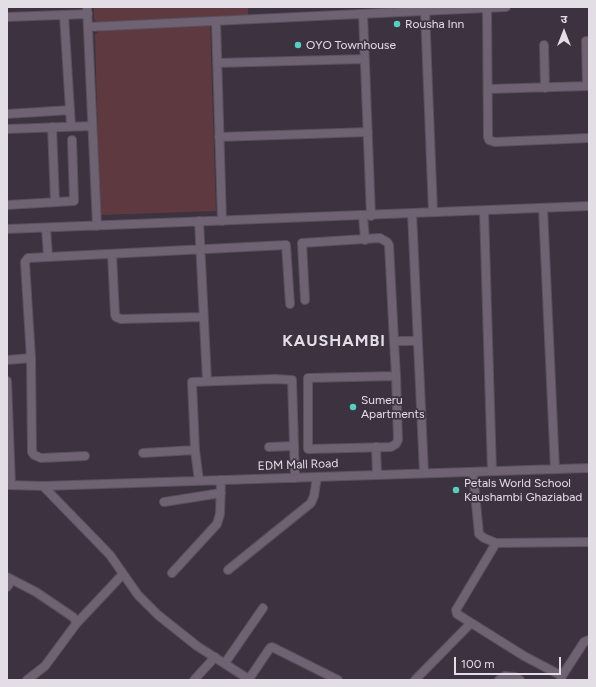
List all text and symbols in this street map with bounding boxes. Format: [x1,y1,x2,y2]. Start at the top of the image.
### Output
north arrow [544,12,584,52]
text: उ [561,13,567,26]
place label: Rousha Inn [405,17,464,31]
marker: Rousha Inn [392,19,402,29]
place label: OYO Townhouse [306,38,396,52]
marker: OYO Townhouse [293,40,303,50]
district label: KAUSHAMBI [282,331,386,351]
place label: Sumeru Apartments [361,393,425,421]
marker: Sumeru Apartments [348,402,358,412]
street label: EDM Mall Road [257,456,339,474]
place label: Petals World School Kaushambi Ghaziabad [464,476,582,504]
marker: Petals World School Kaushambi Ghaziabad [451,485,461,495]
scale bar [456,649,563,675]
text: 100 m [461,657,495,671]

